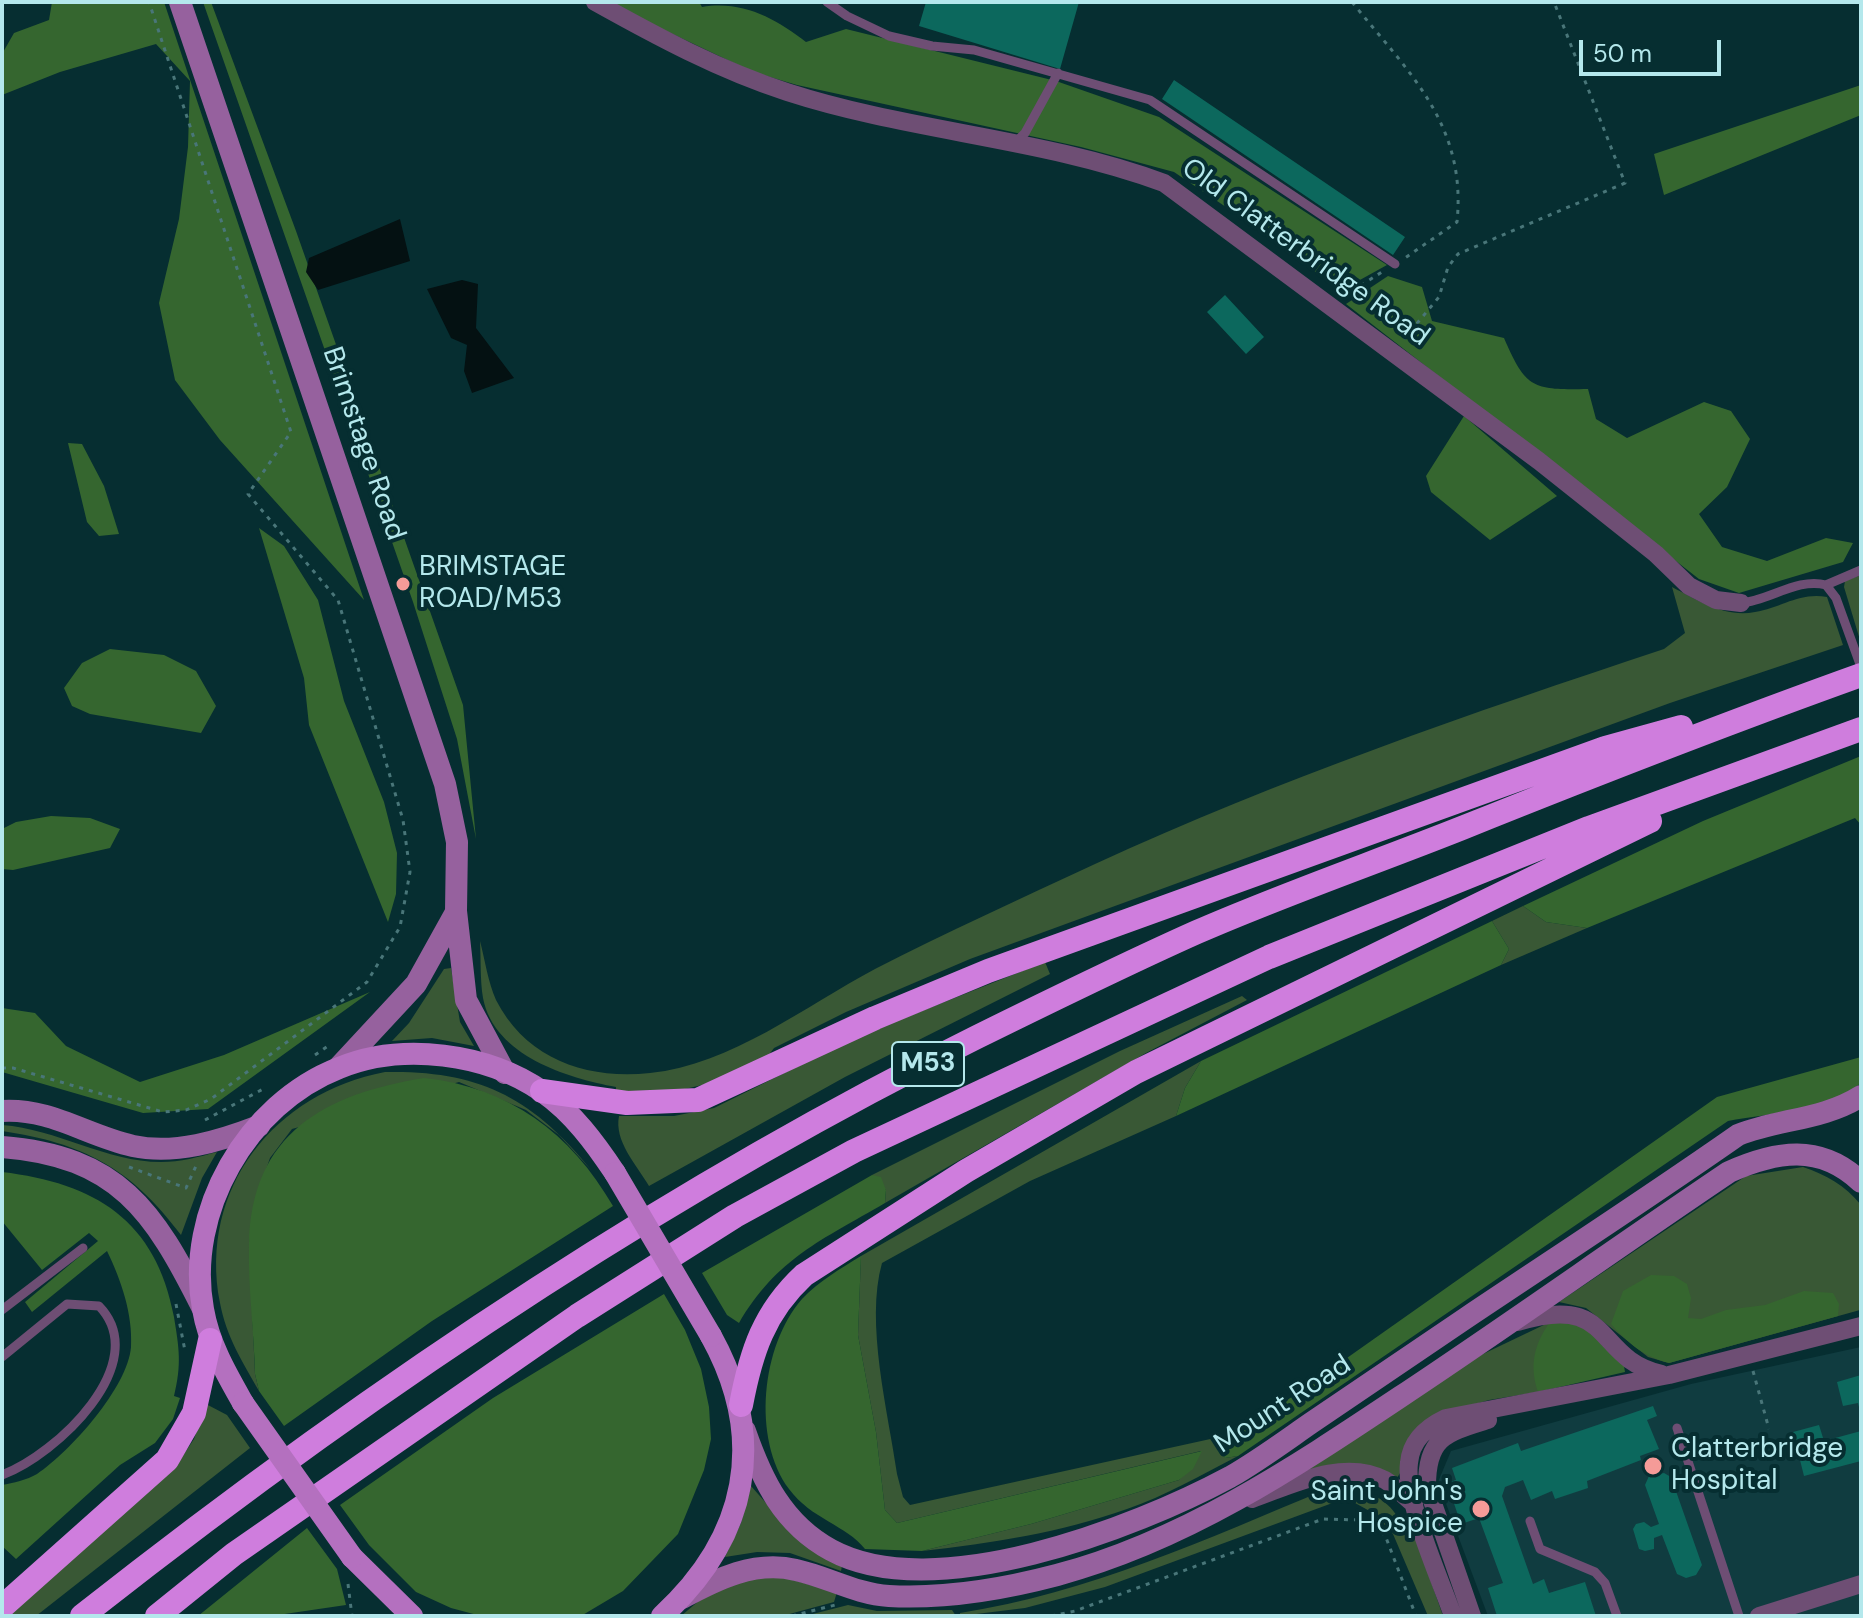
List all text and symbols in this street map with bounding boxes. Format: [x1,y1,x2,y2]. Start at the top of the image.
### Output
scale bar [1583,24,1725,74]
text: 50 m [1593,38,1652,69]
street label: Old Clatterbridge Road [1175,152,1435,354]
street label: Brimstage Road [314,343,412,545]
place label: BRIMSTAGE ROAD/M53 [419,551,566,617]
marker: BRIMSTAGE ROAD/M53 [394,575,412,593]
road number: M53 [892,1042,964,1086]
street label: Mount Road [1208,1348,1358,1462]
place label: Clatterbridge Hospital [1671,1433,1843,1499]
marker: Clatterbridge Hospital [1642,1455,1664,1477]
place label: Saint John's Hospice [1310,1476,1463,1542]
marker: Saint John's Hospice [1470,1498,1492,1520]

